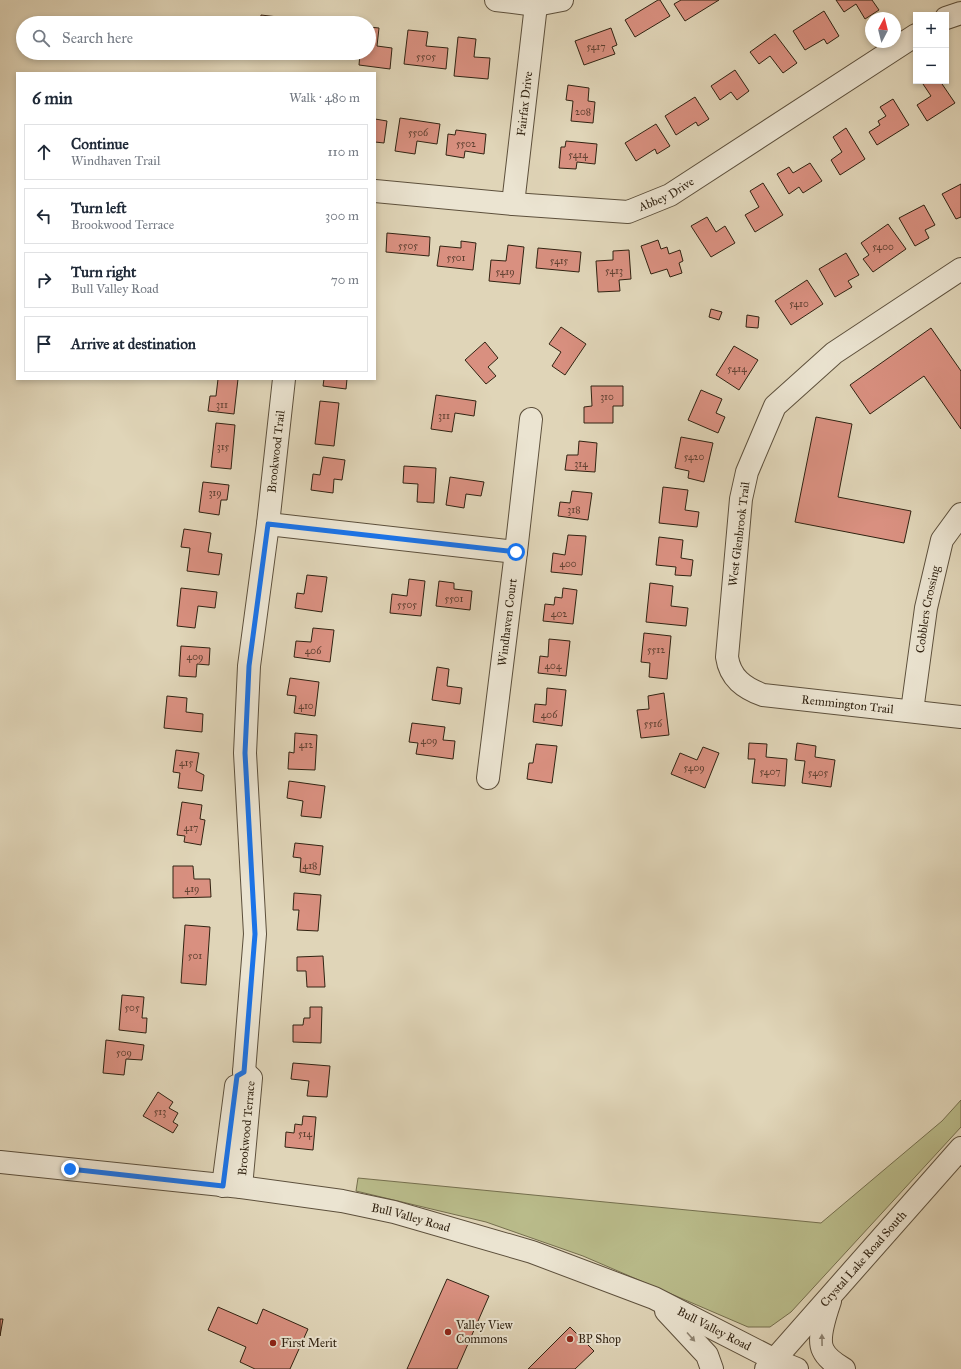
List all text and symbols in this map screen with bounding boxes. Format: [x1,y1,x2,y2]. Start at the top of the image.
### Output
north arrow [865,12,901,48]
map controls [913,12,949,84]
button: + [913,12,949,48]
search box [16,16,376,60]
icon: search [30,27,52,49]
text: Search here [62,29,133,47]
house number: 5417 [586,41,606,53]
button: − [913,48,949,84]
house number: 5505 [416,51,436,63]
street label: Fairfax Drive [514,70,535,137]
text: 6 min [32,88,73,109]
text: Walk · 480 m [289,90,360,106]
house number: 208 [575,106,591,118]
house number: 5506 [408,127,429,139]
text: Continue [71,135,129,153]
house number: 5502 [456,138,476,150]
icon: ahead [33,141,55,163]
text: 110 m [327,144,359,160]
house number: 5414 [568,149,588,161]
text: Windhaven Trail [71,153,160,169]
street label: Abbey Drive [635,174,697,214]
text: Turn left [71,199,127,217]
icon: left [33,205,55,227]
text: 300 m [325,208,359,224]
text: Brookwood Terrace [71,217,174,233]
house number: 5505 [398,240,418,252]
house number: 5400 [872,241,894,253]
house number: 5501 [447,252,466,264]
house number: 5415 [550,255,569,267]
text: Turn right [71,263,136,281]
house number: 5413 [605,265,623,277]
house number: 5419 [495,266,515,278]
icon: right [33,269,55,291]
text: 70 m [331,272,359,288]
text: Bull Valley Road [71,281,159,297]
house number: 5410 [789,298,809,310]
icon: arrive [33,333,55,355]
text: Arrive at destination [71,335,196,353]
house number: 5414 [727,363,747,375]
house number: 310 [600,391,614,403]
house number: 311 [216,399,228,411]
street label: Brookwood Trail [264,409,288,493]
house number: 311 [438,410,450,422]
house number: 315 [217,441,230,453]
house number: 5420 [684,451,705,463]
house number: 314 [574,458,588,470]
street label: West Glenbrook Trail [726,480,752,587]
house number: 319 [208,487,222,499]
house number: 318 [567,504,581,516]
route start [507,543,525,561]
house number: 400 [559,558,577,570]
street label: Cobblers Crossing [913,564,944,654]
street label: Windhaven Court [495,577,520,667]
house number: 5501 [445,593,464,605]
house number: 5505 [397,599,417,611]
house number: 402 [551,608,567,620]
house number: 5512 [647,644,665,656]
house number: 406 [305,645,322,657]
house number: 409 [187,651,203,663]
house number: 404 [545,660,562,672]
street label: Remmington Trail [801,692,895,717]
house number: 410 [298,700,314,712]
house number: 406 [541,709,558,721]
house number: 5516 [644,718,663,730]
house number: 409 [421,735,437,747]
house number: 412 [299,739,313,751]
house number: 415 [179,757,193,769]
house number: 5409 [683,762,705,774]
house number: 5407 [759,766,781,778]
house number: 5405 [808,767,829,779]
house number: 417 [184,822,198,834]
house number: 418 [303,860,317,872]
house number: 419 [185,883,199,895]
house number: 501 [188,950,202,962]
house number: 505 [124,1002,140,1014]
house number: 509 [116,1047,132,1059]
street label: Brookwood Terrace [235,1080,258,1176]
house number: 513 [154,1106,166,1118]
house number: 514 [298,1128,313,1140]
route end [61,1160,79,1178]
street label: Bull Valley Road [370,1200,452,1235]
street label: Crystal Lake Road South [817,1208,910,1310]
street label: Bull Valley Road [675,1304,753,1354]
place label: Valley View Commons [455,1318,513,1346]
marker: Valley View Commons [443,1327,453,1337]
place label: BP Shop [578,1332,621,1346]
one-way arrow [686,1332,695,1342]
one-way arrow [819,1333,825,1346]
marker: BP Shop [565,1334,575,1344]
place label: First Merit [281,1336,338,1350]
marker: First Merit [268,1338,278,1348]

